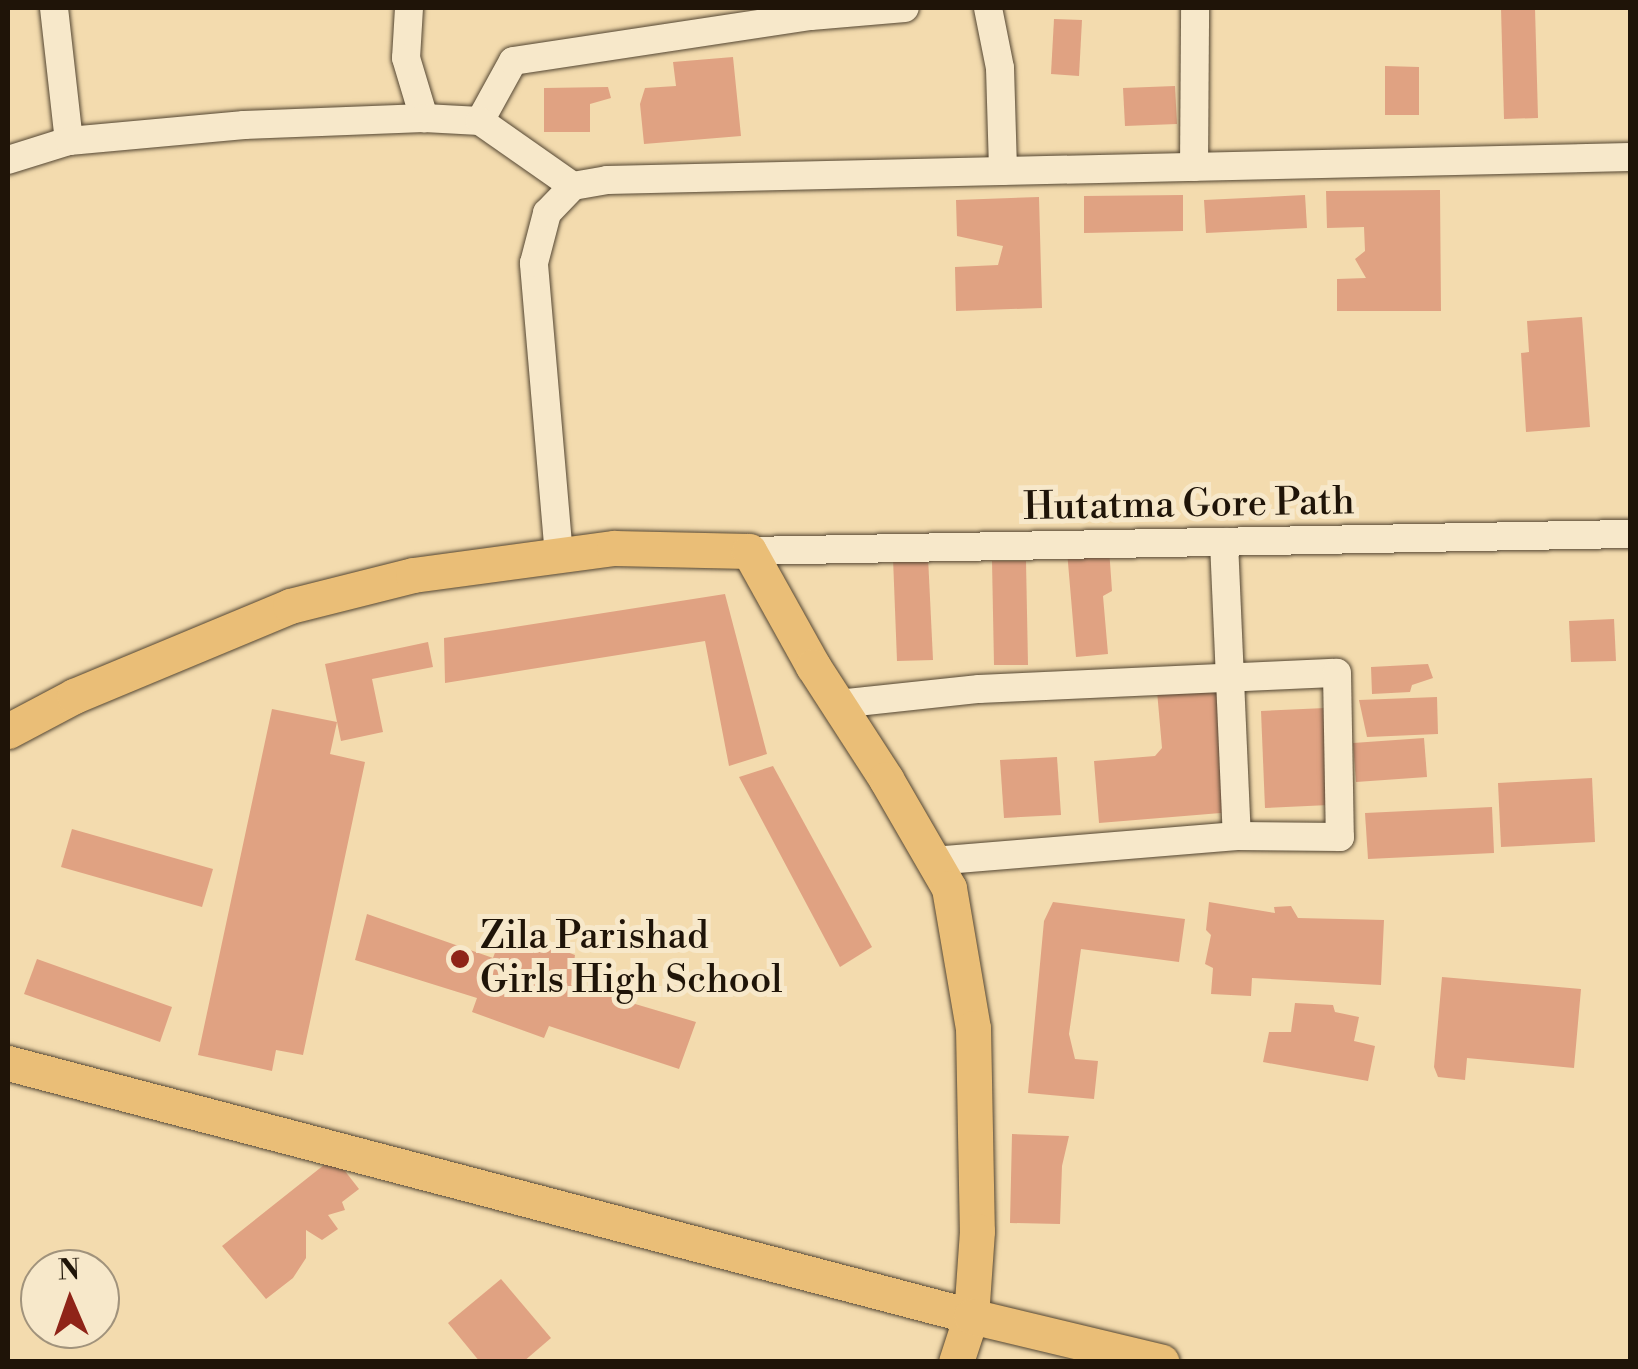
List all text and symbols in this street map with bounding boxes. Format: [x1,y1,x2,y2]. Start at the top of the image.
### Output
street label: Hutatma Gore Path [1023,479,1355,531]
place label: Zila Parishad Girls High School [480,914,783,1004]
marker: Zila Parishad Girls High School [449,948,471,970]
north arrow [20,1249,120,1349]
text: N [57,1253,81,1288]

